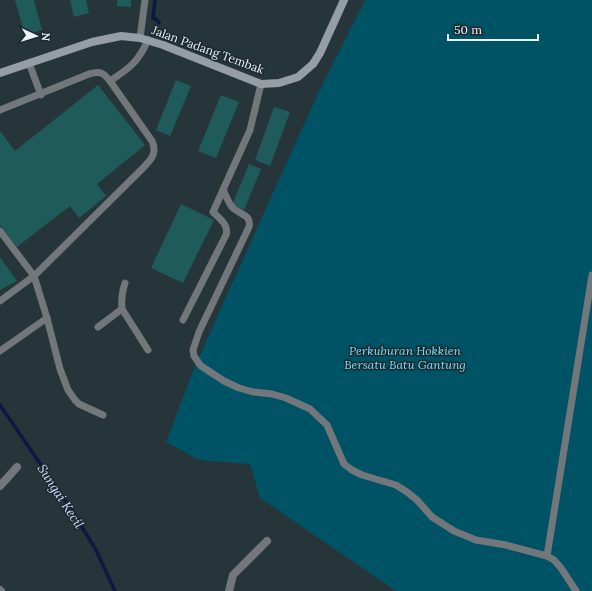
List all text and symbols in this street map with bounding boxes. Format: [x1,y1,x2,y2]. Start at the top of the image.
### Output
north arrow [16,16,56,56]
scale bar [448,16,538,42]
street label: Jalan Padang Tembak [149,22,267,77]
text: 50 m [454,22,482,37]
text: N [39,32,53,42]
park label: Perkuburan Hokkien Bersatu Batu Gantung [344,343,466,372]
water label: Sungai Kecil [34,461,88,532]

